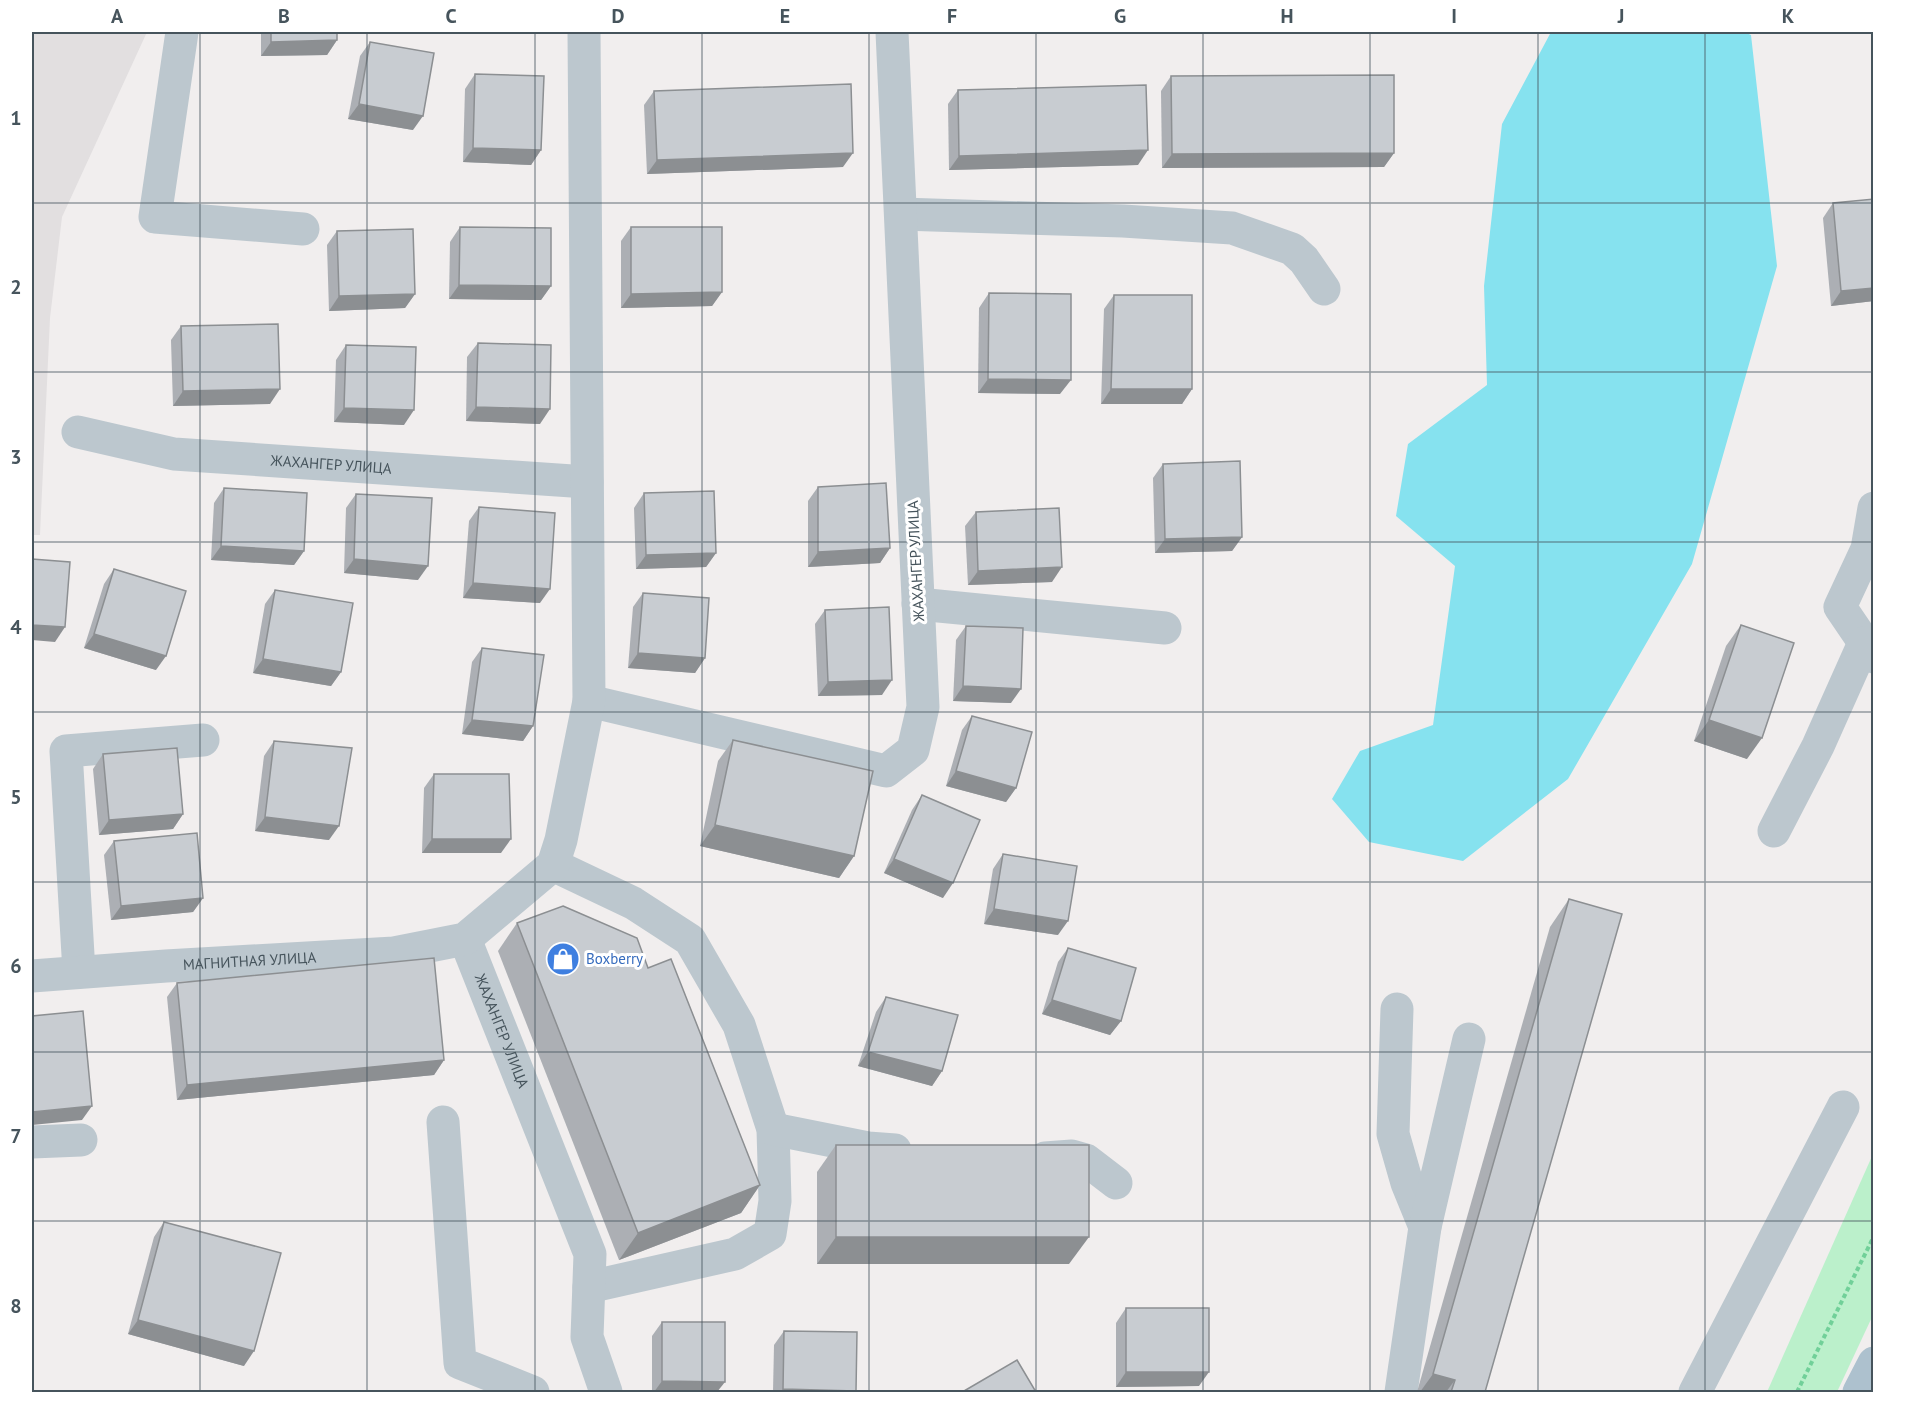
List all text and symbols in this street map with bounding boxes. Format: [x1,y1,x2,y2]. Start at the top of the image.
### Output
text: A [111,3,124,29]
text: B [278,3,290,29]
text: C [445,3,457,29]
text: D [612,3,625,29]
text: E [780,3,790,29]
text: F [947,3,957,29]
text: G [1114,3,1126,29]
text: H [1280,3,1294,29]
text: I [1451,3,1457,29]
text: J [1617,3,1624,29]
text: K [1782,3,1795,29]
text: 1 [10,105,22,131]
text: 2 [10,274,22,300]
text: 3 [10,444,22,470]
street label: ЖАХАНГЕР УЛИЦА [269,451,392,478]
street label: ЖАХАНГЕР УЛИЦА [903,500,928,623]
text: 4 [10,614,22,640]
text: 5 [10,784,22,810]
shop icon: Boxberry [545,941,581,977]
street label: МАГНИТНАЯ УЛИЦА [182,947,317,974]
place label: Boxberry [586,949,643,968]
text: 6 [10,953,22,979]
street label: ЖАХАНГЕР УЛИЦА [470,970,533,1091]
text: 7 [10,1123,22,1149]
text: 8 [10,1293,22,1319]

